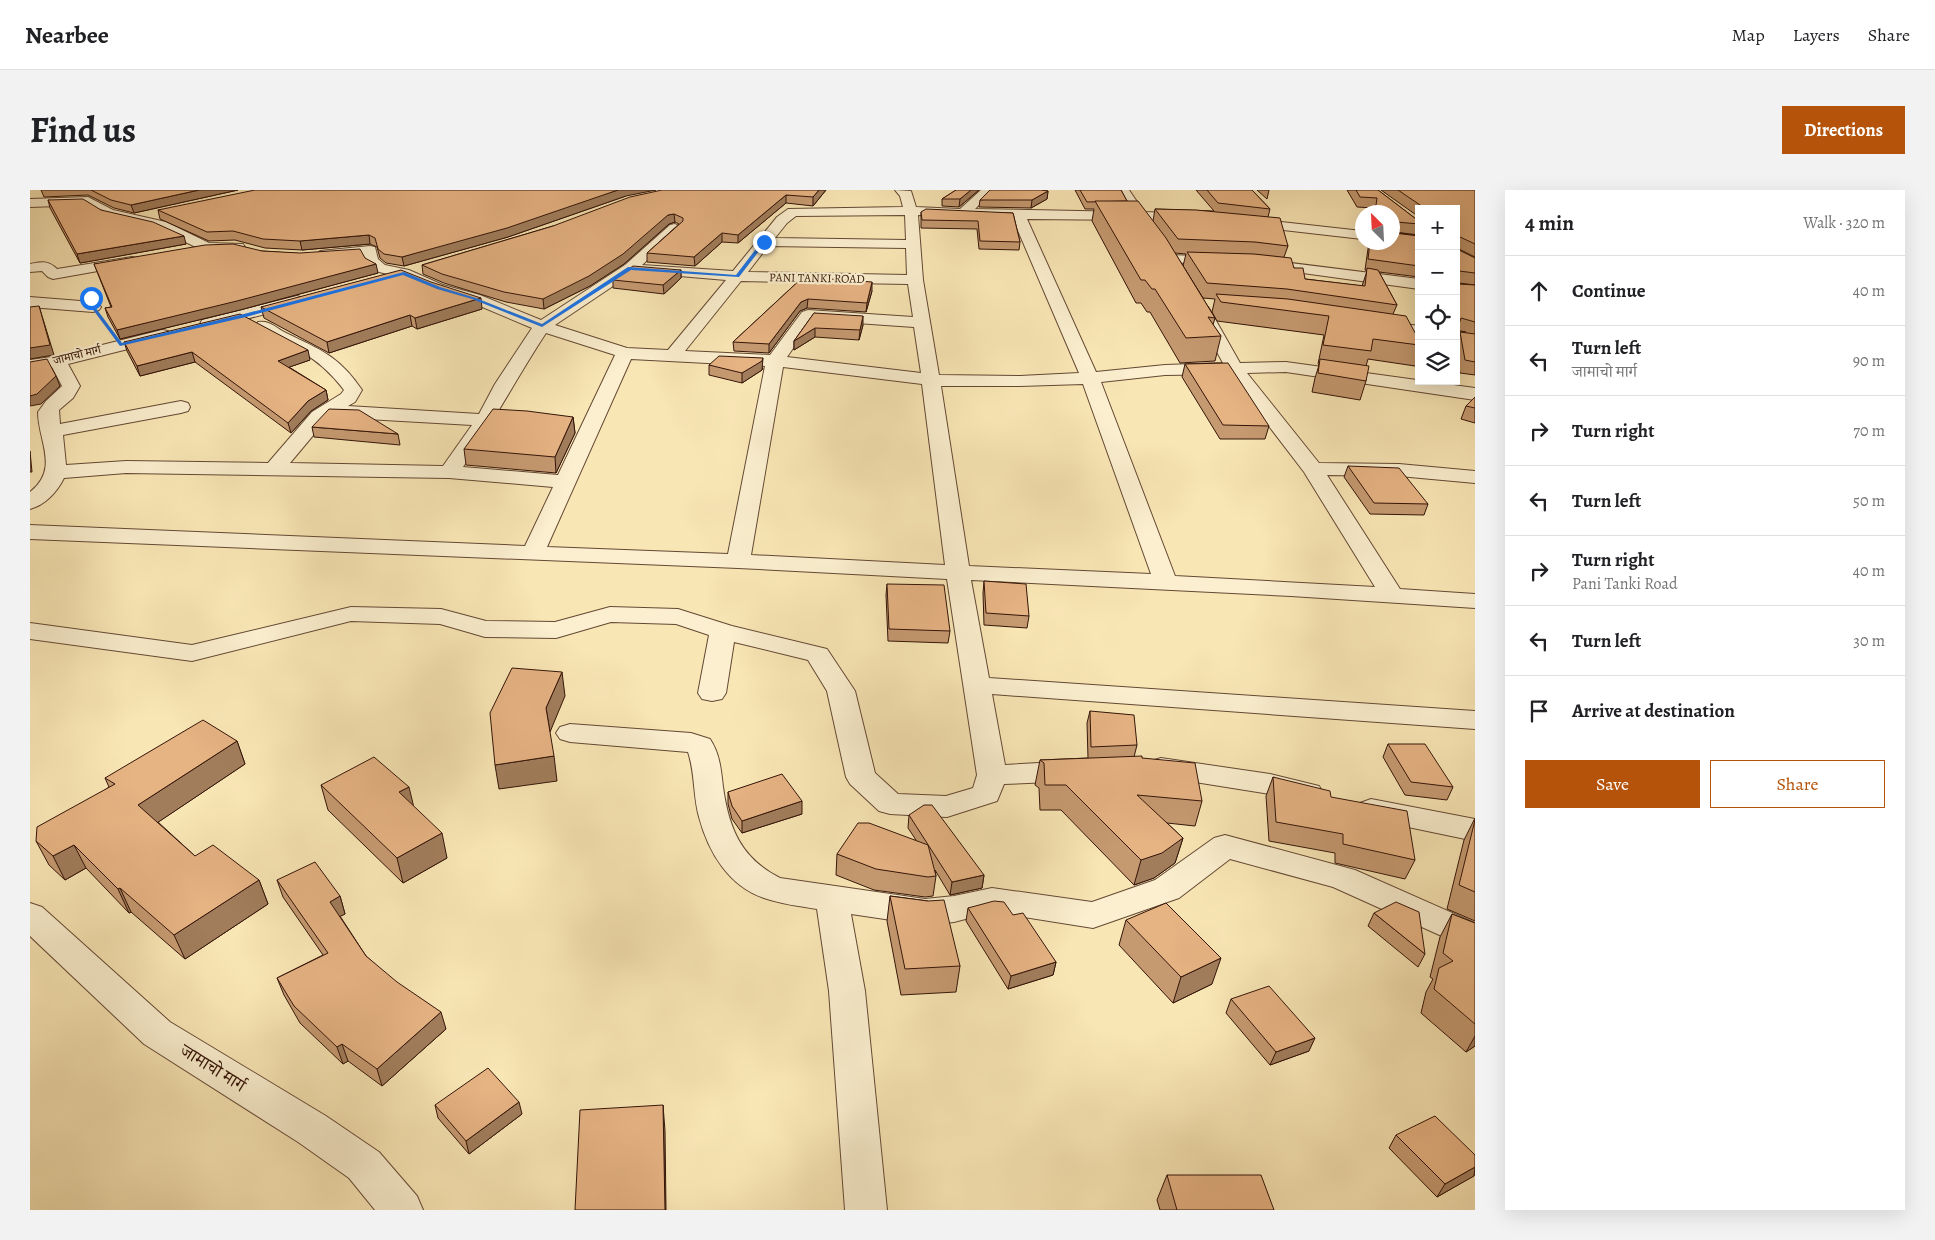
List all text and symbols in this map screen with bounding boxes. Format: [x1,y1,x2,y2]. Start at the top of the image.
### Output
text: Nearbee [25,19,109,51]
text: Map [1732,23,1765,47]
text: Layers [1793,23,1840,47]
text: Share [1868,23,1910,47]
text: Find us [30,106,136,154]
button: Directions [1782,106,1905,154]
north arrow [1355,205,1400,250]
map controls [1415,205,1460,385]
button: + [1415,205,1460,250]
text: 4 min [1525,209,1574,237]
text: Walk · 320 m [1803,212,1885,234]
route end [753,231,776,254]
button: − [1415,250,1460,295]
street label: PANI TANKI ROAD [769,269,865,287]
icon: ahead [1525,277,1553,305]
text: Continue [1572,278,1646,304]
text: 40 m [1853,280,1885,302]
route start [80,287,103,310]
button: locate [1415,295,1460,340]
text: Turn left [1572,335,1641,361]
button: layers [1415,340,1460,385]
street label: जामाचो मार्ग [50,341,104,369]
icon: left [1525,347,1553,375]
text: 90 m [1853,350,1885,372]
text: जामाचो मार्ग [1572,361,1637,383]
icon: right [1525,417,1553,445]
text: Turn right [1572,418,1654,444]
text: 70 m [1853,420,1885,442]
icon: left [1525,487,1553,515]
text: Turn left [1572,488,1641,514]
text: 50 m [1853,490,1885,512]
text: Turn right [1572,547,1654,573]
icon: right [1525,557,1553,585]
text: 40 m [1853,560,1885,582]
text: Pani Tanki Road [1572,573,1678,595]
icon: left [1525,627,1553,655]
text: Turn left [1572,628,1641,654]
text: 30 m [1853,630,1885,652]
icon: arrive [1525,697,1553,725]
text: Arrive at destination [1572,698,1735,724]
button: Save [1525,760,1700,808]
button: Share [1710,760,1885,808]
street label: जामाचो मार्ग [175,1038,252,1098]

